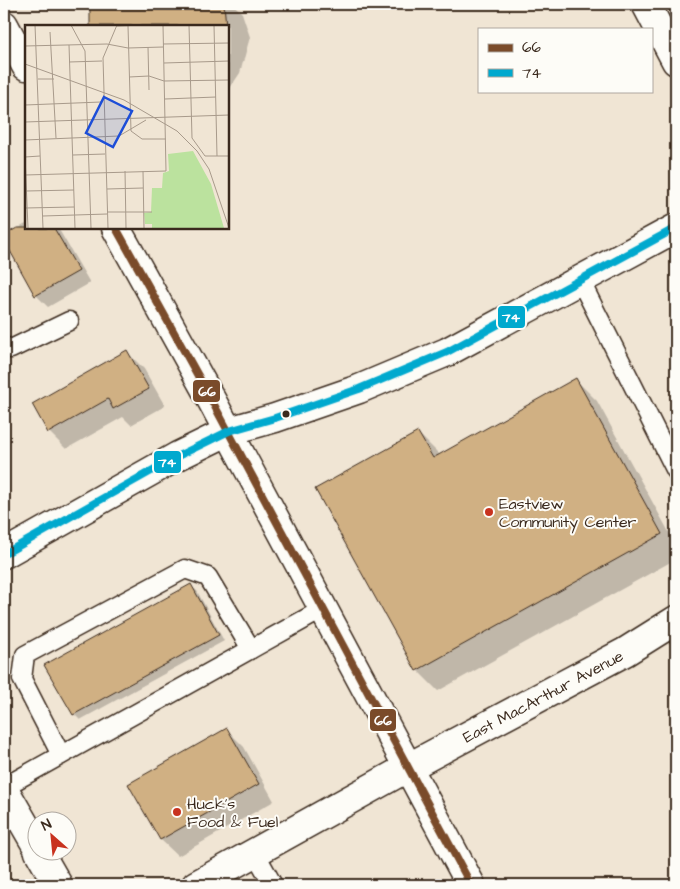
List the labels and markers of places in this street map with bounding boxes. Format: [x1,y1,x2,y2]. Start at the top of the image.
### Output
unlabelled marker [281,409,291,419]
place label: Eastview Community Center [499,493,637,534]
marker: Eastview Community Center [483,506,495,518]
place label: Huck's Food & Fuel [187,793,278,833]
marker: Huck's Food & Fuel [171,806,183,818]

